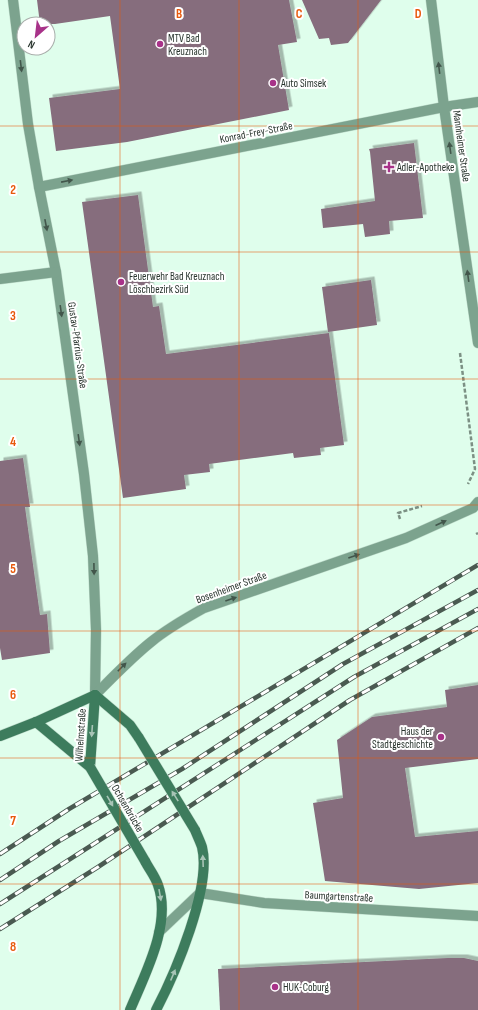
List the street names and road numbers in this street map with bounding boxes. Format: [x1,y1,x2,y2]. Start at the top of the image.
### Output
street label: Mannheimer Straße [450,109,473,183]
street label: Konrad-Frey-Straße [219,119,294,146]
street label: Gustav-Pfarrius-Straße [65,301,90,389]
street label: Bosenheimer Straße [194,569,268,606]
street label: Wilhelmstraße [72,708,89,762]
street label: Ochsenbrücke [109,782,146,834]
street label: Baumgartenstraße [304,888,374,905]

